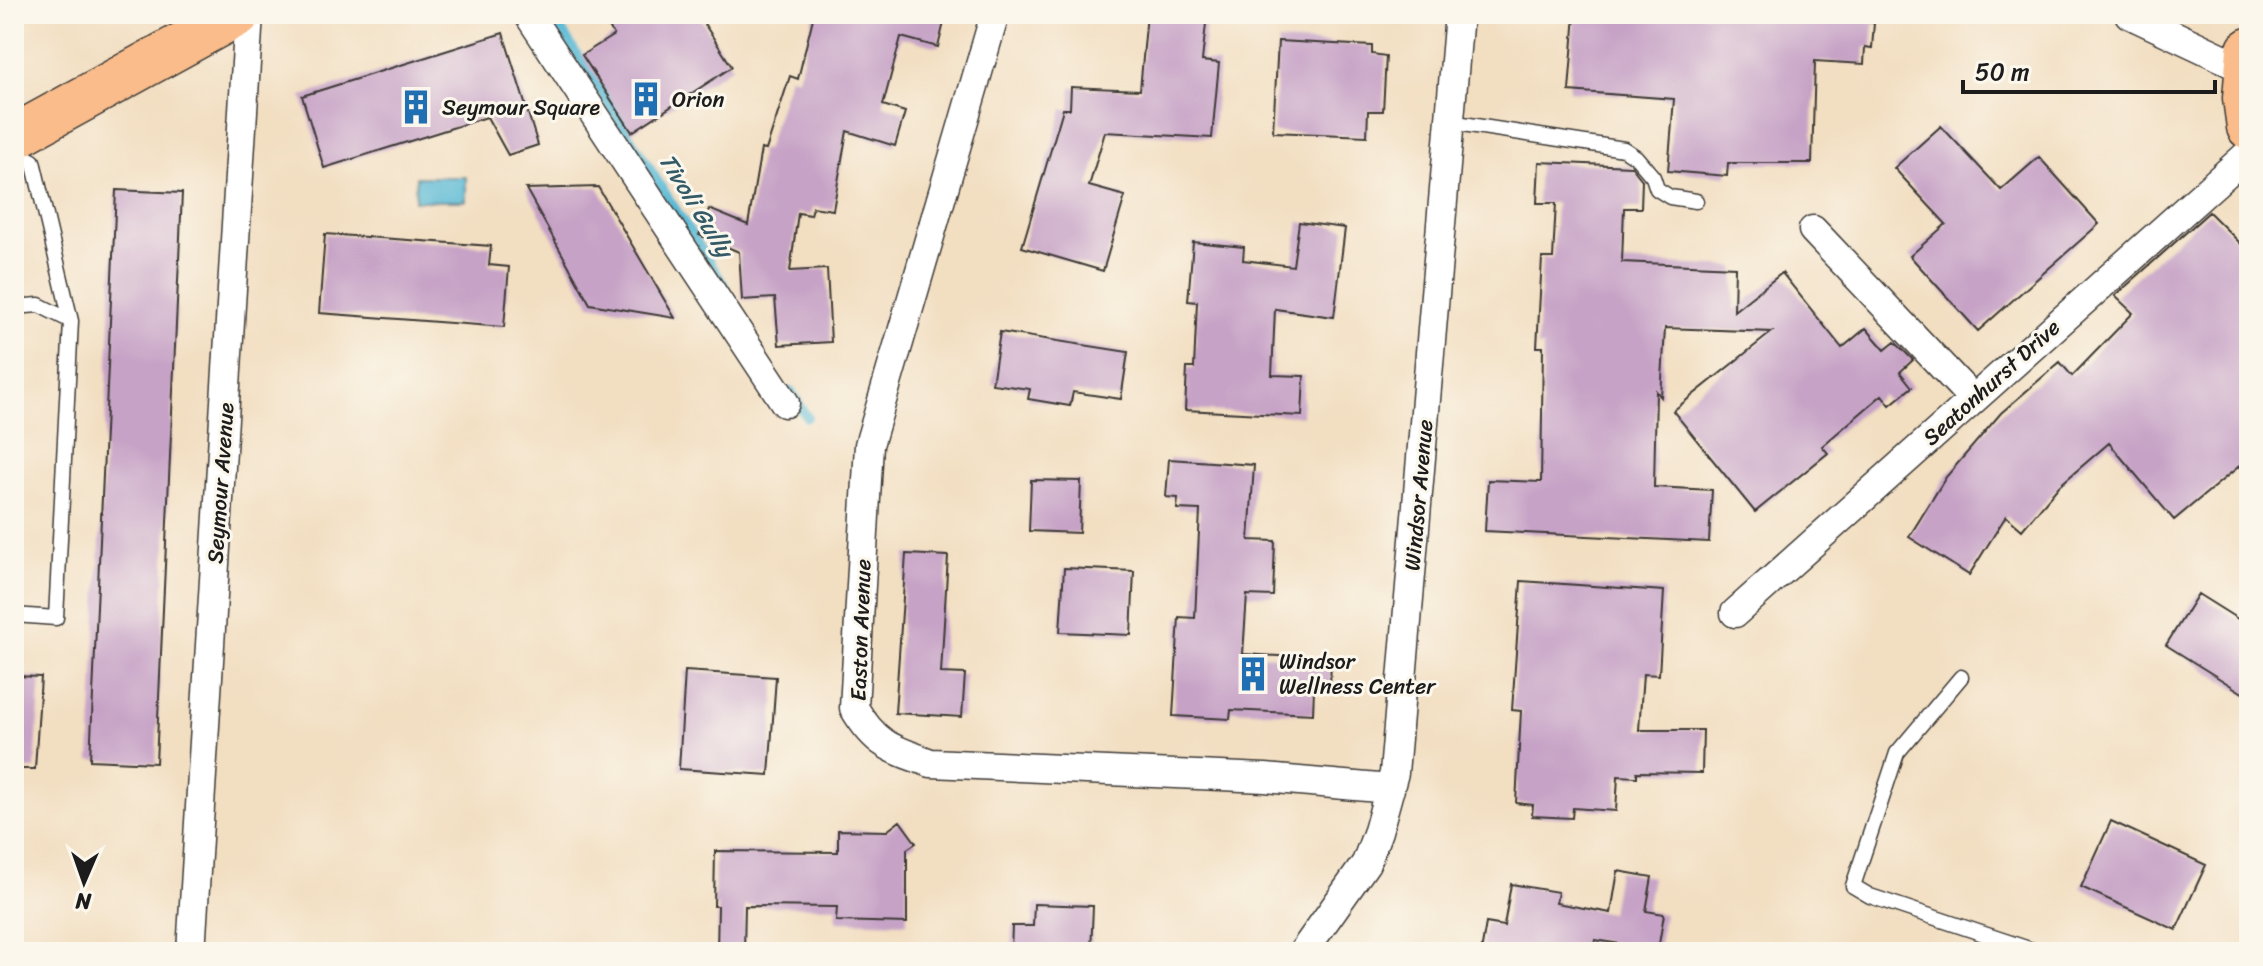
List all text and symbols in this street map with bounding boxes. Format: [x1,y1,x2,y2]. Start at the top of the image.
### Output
scale bar [1963,44,2215,94]
text: 50 m [1975,51,2030,93]
building icon: Orion [627,80,665,118]
place label: Orion [672,80,725,119]
building icon: Seymour Square [397,88,435,126]
place label: Seymour Square [442,88,601,127]
water label: Tivoli Gully [647,144,747,269]
street label: Seatonhurst Drive [1913,309,2070,456]
street label: Seymour Avenue [195,401,246,565]
street label: Windsor Avenue [1392,418,1445,572]
street label: Easton Avenue [839,558,882,702]
place label: Windsor Wellness Center [1279,642,1437,706]
building icon: Windsor Wellness Center [1234,655,1272,693]
north arrow [44,842,124,922]
text: N [74,882,93,921]

